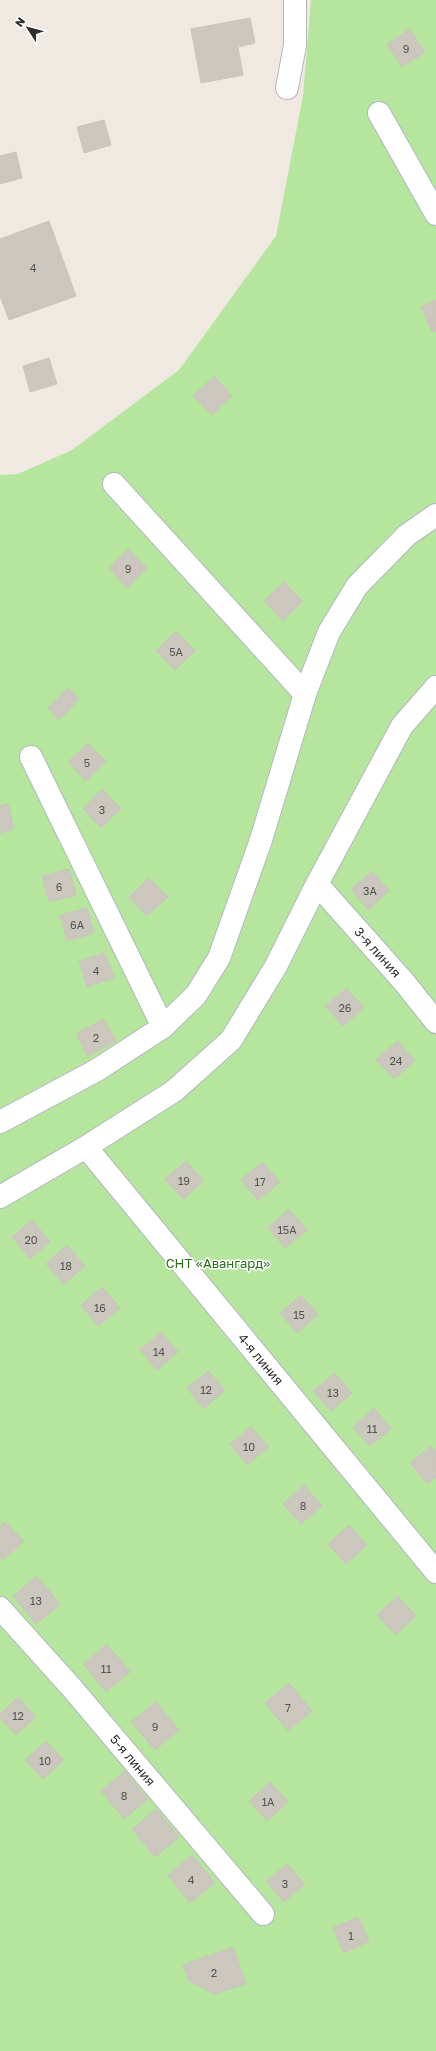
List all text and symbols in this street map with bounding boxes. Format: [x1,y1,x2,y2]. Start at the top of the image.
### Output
north arrow [8,8,48,48]
text: N [12,15,27,29]
house number: 9 [403,42,409,55]
house number: 4 [30,261,37,274]
house number: 9 [125,562,131,575]
house number: 5А [169,645,184,658]
house number: 5 [84,756,90,769]
house number: 3 [99,803,105,816]
house number: 6 [56,880,63,893]
house number: 3А [363,884,378,897]
house number: 6А [70,918,85,931]
street label: 3-я линия [351,924,405,980]
house number: 4 [93,964,100,977]
house number: 26 [338,1001,352,1014]
house number: 2 [93,1031,99,1044]
house number: 24 [389,1054,403,1067]
house number: 19 [178,1174,190,1187]
house number: 17 [254,1175,266,1188]
house number: 15А [277,1223,297,1236]
house number: 20 [24,1233,38,1246]
park label: СНТ «Авангард» [166,1255,270,1271]
house number: 18 [60,1259,72,1272]
house number: 16 [94,1301,106,1314]
house number: 15 [293,1308,305,1321]
street label: 4-я линия [235,1330,287,1388]
house number: 14 [153,1345,165,1358]
house number: 12 [200,1383,212,1396]
house number: 13 [327,1386,339,1399]
house number: 11 [367,1422,377,1435]
house number: 10 [243,1440,255,1453]
house number: 8 [300,1499,307,1512]
house number: 13 [30,1594,42,1607]
house number: 11 [101,1662,111,1675]
house number: 7 [285,1701,291,1714]
house number: 12 [12,1709,24,1722]
house number: 9 [152,1720,158,1733]
street label: 5-я линия [107,1731,159,1789]
house number: 10 [39,1754,51,1767]
house number: 8 [121,1789,128,1802]
house number: 1А [262,1795,275,1808]
house number: 4 [188,1873,195,1886]
house number: 3 [282,1877,288,1890]
house number: 1 [348,1929,354,1942]
house number: 2 [211,1966,217,1979]

